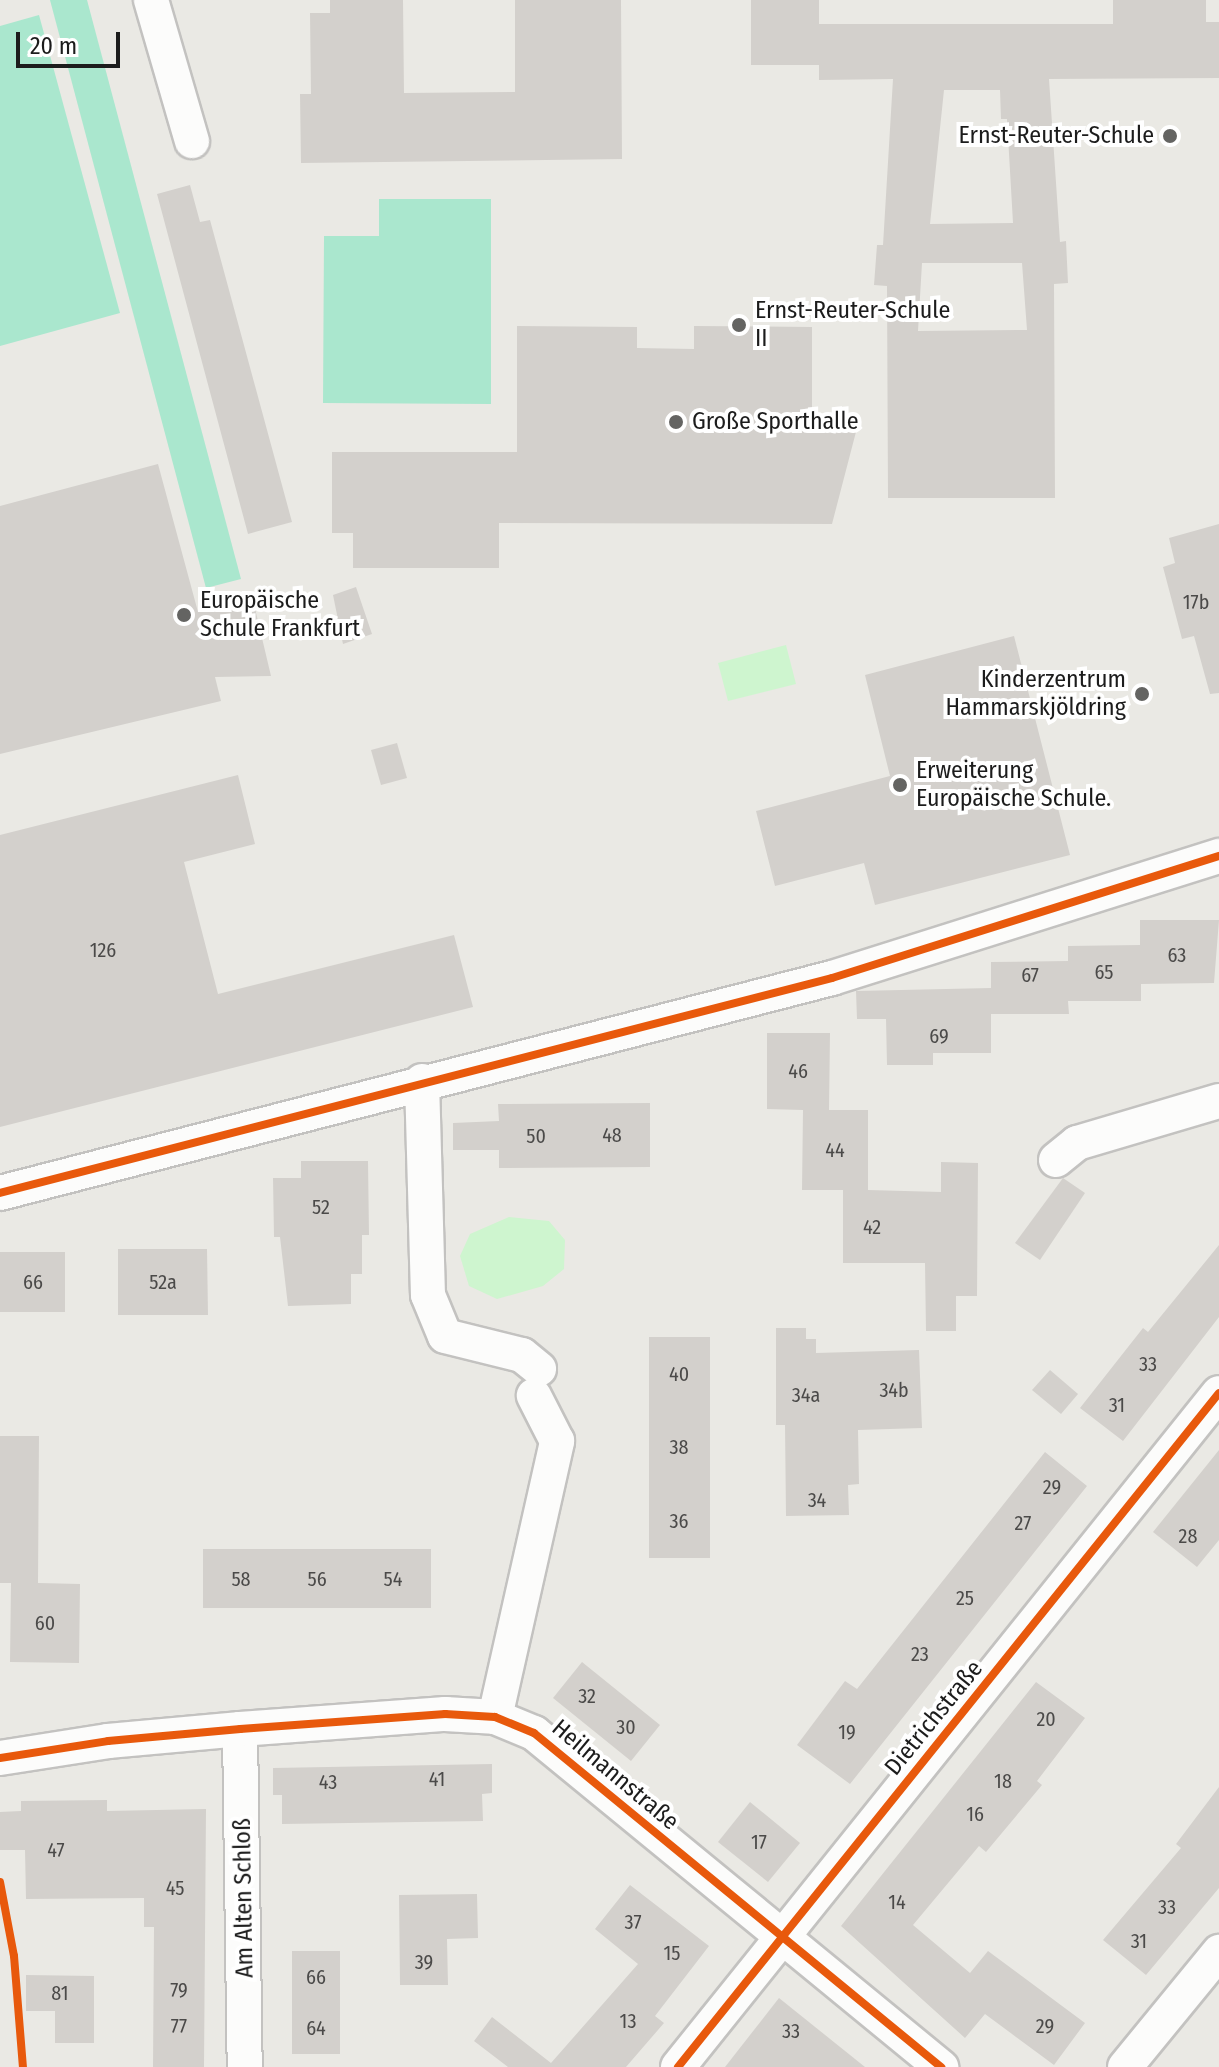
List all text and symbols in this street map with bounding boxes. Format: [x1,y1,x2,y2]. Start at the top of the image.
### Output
scale bar [20,16,124,66]
text: 20 m [30,32,77,60]
place label: Ernst-Reuter-Schule [959,122,1154,150]
marker: Ernst-Reuter-Schule [1161,127,1179,145]
place label: Ernst-Reuter-Schule II [755,297,950,353]
marker: Ernst-Reuter-Schule II [730,316,748,334]
place label: Große Sporthalle [692,408,859,436]
marker: Große Sporthalle [667,413,685,431]
place label: Europäische Schule Frankfurt [200,587,360,643]
house number: 17b [1183,590,1209,614]
marker: Europäische Schule Frankfurt [175,606,193,624]
place label: Kinderzentrum Hammarskjöldring [945,666,1126,722]
marker: Kinderzentrum Hammarskjöldring [1133,685,1151,703]
place label: Erweiterung Europäische Schule. [916,757,1111,813]
marker: Erweiterung Europäische Schule. [891,776,909,794]
house number: 126 [90,938,116,962]
house number: 63 [1168,943,1186,967]
house number: 65 [1095,960,1113,984]
house number: 67 [1021,963,1039,987]
house number: 69 [929,1024,949,1048]
house number: 46 [788,1059,808,1083]
house number: 48 [602,1123,622,1147]
house number: 50 [526,1124,546,1148]
house number: 44 [825,1138,845,1162]
house number: 52 [312,1195,330,1219]
house number: 42 [863,1215,881,1239]
house number: 66 [23,1270,43,1294]
house number: 52a [149,1270,177,1294]
house number: 33 [1139,1352,1157,1376]
house number: 40 [669,1362,689,1386]
house number: 34b [879,1378,909,1402]
house number: 34a [792,1383,820,1407]
house number: 31 [1109,1393,1125,1417]
house number: 38 [669,1435,689,1459]
house number: 29 [1043,1475,1061,1499]
house number: 34 [808,1488,826,1512]
house number: 36 [670,1509,688,1533]
house number: 27 [1015,1511,1031,1535]
house number: 28 [1179,1524,1197,1548]
house number: 58 [231,1567,251,1591]
house number: 56 [307,1567,327,1591]
house number: 54 [384,1567,402,1591]
house number: 25 [956,1586,974,1610]
house number: 60 [35,1611,55,1635]
house number: 23 [911,1642,929,1666]
street label: Dietrichstraße [879,1655,989,1781]
house number: 32 [578,1684,596,1708]
house number: 20 [1036,1707,1056,1731]
street label: Heilmannstraße [546,1714,684,1836]
house number: 30 [616,1715,636,1739]
house number: 19 [838,1720,856,1744]
house number: 41 [429,1767,445,1791]
house number: 18 [994,1769,1012,1793]
house number: 43 [319,1770,337,1794]
house number: 16 [966,1802,984,1826]
street label: Am Alten Schloß [228,1818,260,1978]
house number: 17 [751,1830,767,1854]
house number: 47 [47,1838,65,1862]
house number: 45 [166,1876,184,1900]
house number: 14 [888,1890,906,1914]
house number: 33 [1158,1895,1176,1919]
house number: 37 [624,1910,642,1934]
house number: 31 [1131,1929,1147,1953]
house number: 15 [664,1941,680,1965]
house number: 39 [415,1950,433,1974]
house number: 66 [306,1965,326,1989]
house number: 79 [170,1978,188,2002]
house number: 81 [51,1981,69,2005]
house number: 13 [620,2009,636,2033]
house number: 77 [171,2014,187,2038]
house number: 29 [1036,2014,1054,2038]
house number: 64 [306,2016,326,2040]
house number: 33 [782,2019,800,2043]

